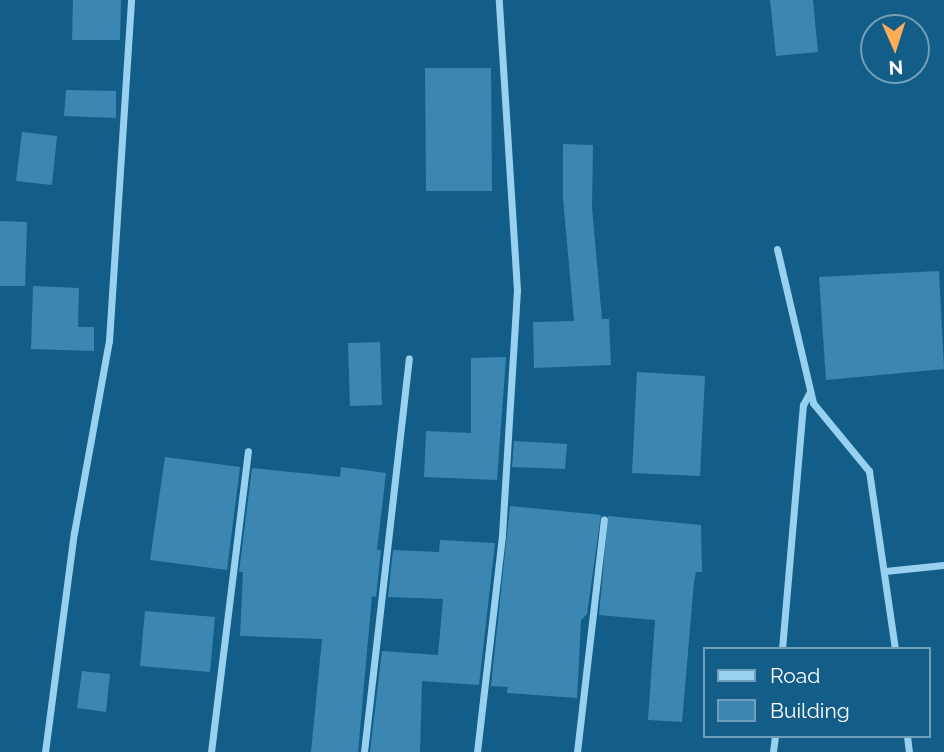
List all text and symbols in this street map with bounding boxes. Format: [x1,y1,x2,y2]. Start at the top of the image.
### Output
north arrow [860,14,930,84]
text: N [888,57,904,79]
legend [702,647,930,738]
text: Road [770,663,820,688]
text: Building [770,698,850,723]

